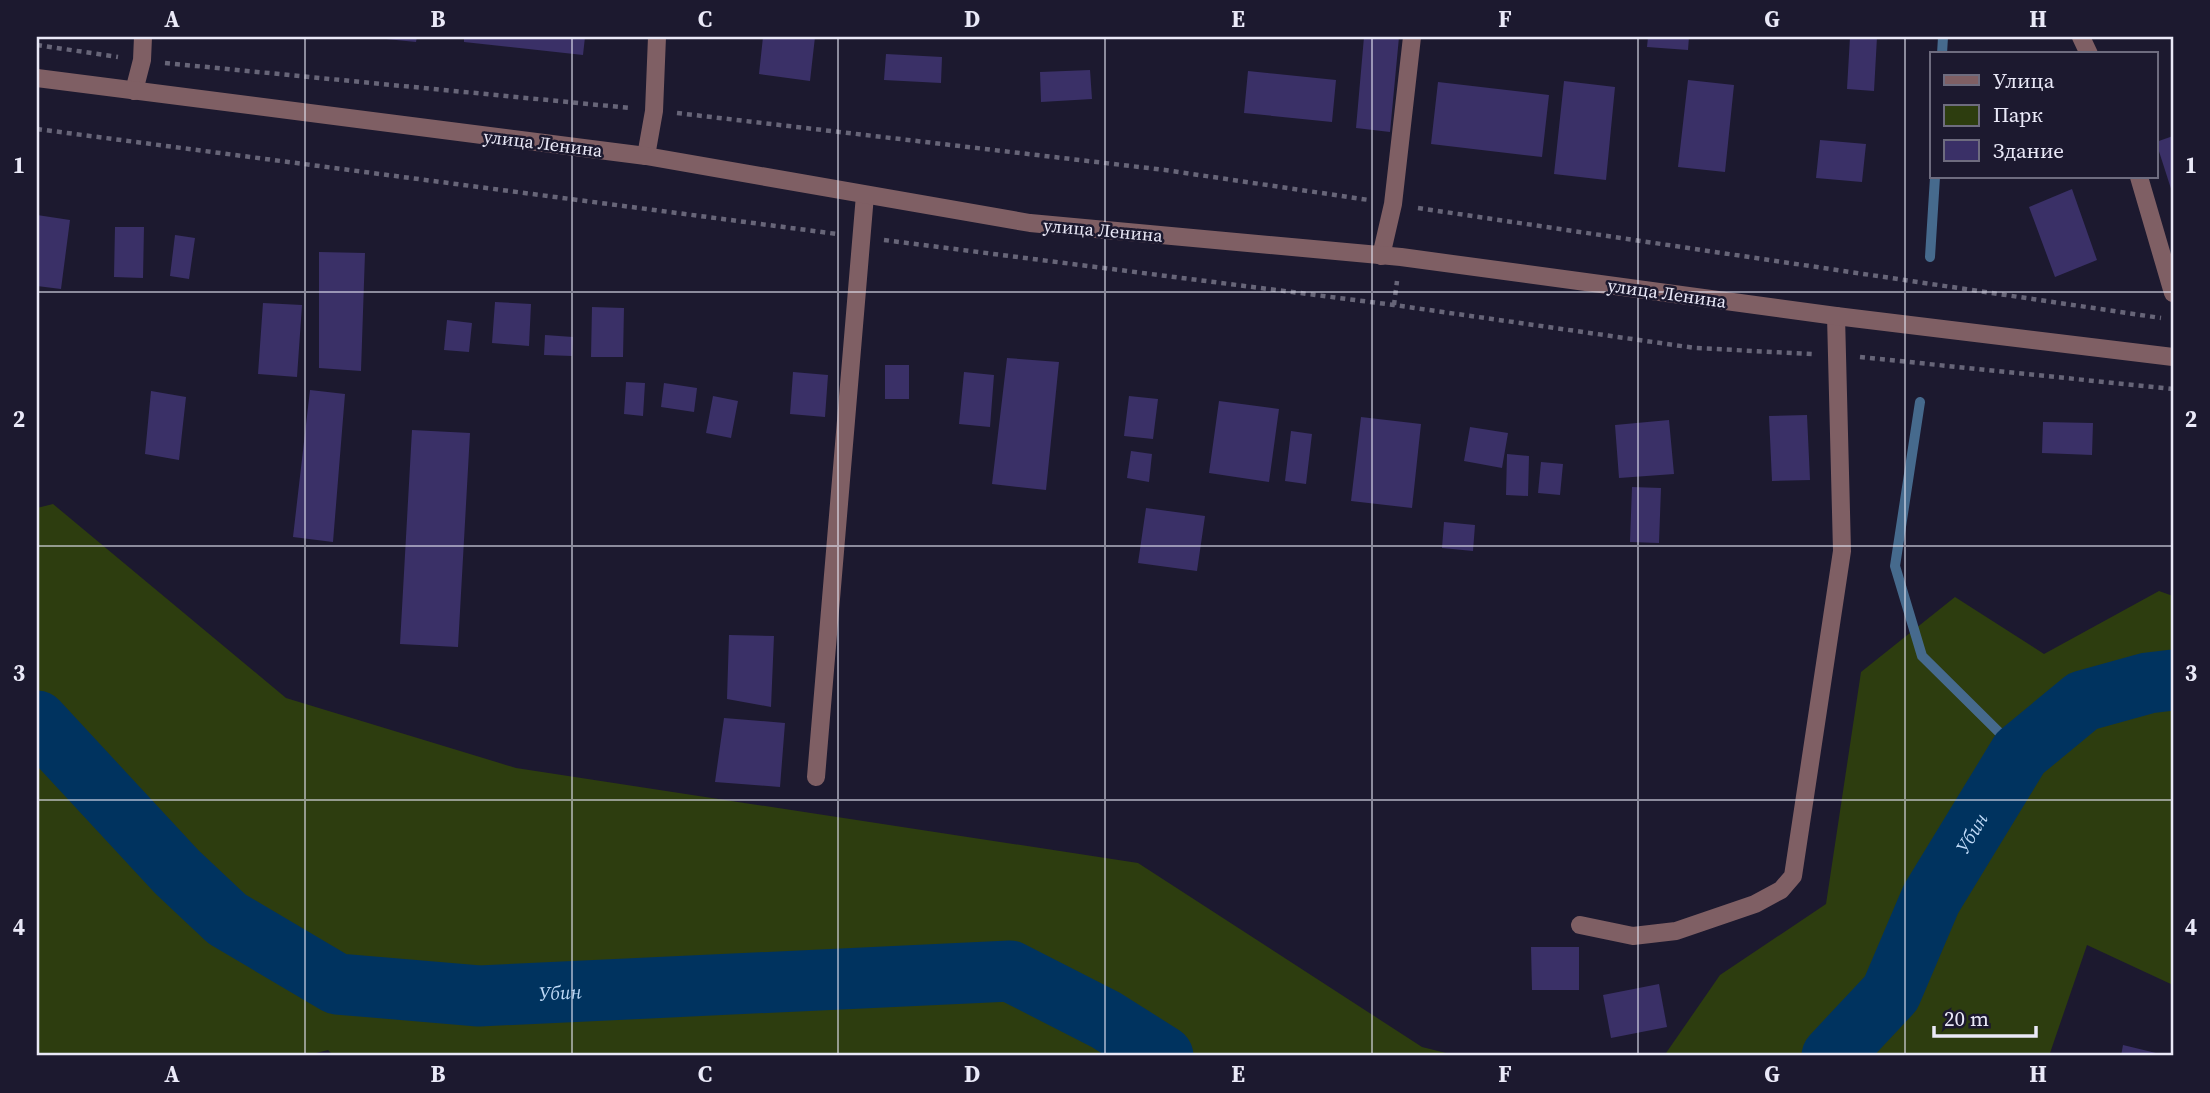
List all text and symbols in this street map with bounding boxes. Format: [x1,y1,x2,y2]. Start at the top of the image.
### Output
text: A [164,3,180,35]
text: B [431,3,446,35]
text: C [698,3,712,35]
text: D [964,3,980,35]
text: E [1231,3,1245,35]
text: F [1498,3,1512,35]
text: G [1764,3,1780,35]
text: H [2029,3,2047,35]
legend [1930,52,2158,178]
text: Улица [1993,66,2055,95]
text: Парк [1993,100,2043,129]
street label: улица Ленина [482,123,605,163]
text: Здание [1993,136,2064,165]
text: 1 [13,149,25,181]
text: 1 [2185,149,2197,181]
street label: улица Ленина [1042,212,1165,248]
street label: улица Ленина [1606,272,1729,314]
text: 2 [13,403,25,435]
text: 2 [2185,403,2197,435]
text: 3 [13,657,25,689]
text: 3 [2185,657,2197,689]
water label: Убин [1949,808,1994,858]
text: 4 [13,911,25,943]
text: 4 [2185,911,2197,943]
water label: Убин [538,978,582,1006]
scale bar [1934,995,2035,1039]
text: 20 m [1944,1004,1989,1033]
text: A [164,1058,180,1090]
text: B [431,1058,446,1090]
text: C [698,1058,712,1090]
text: D [964,1058,980,1090]
text: E [1231,1058,1245,1090]
text: F [1498,1058,1512,1090]
text: G [1764,1058,1780,1090]
text: H [2029,1058,2047,1090]

